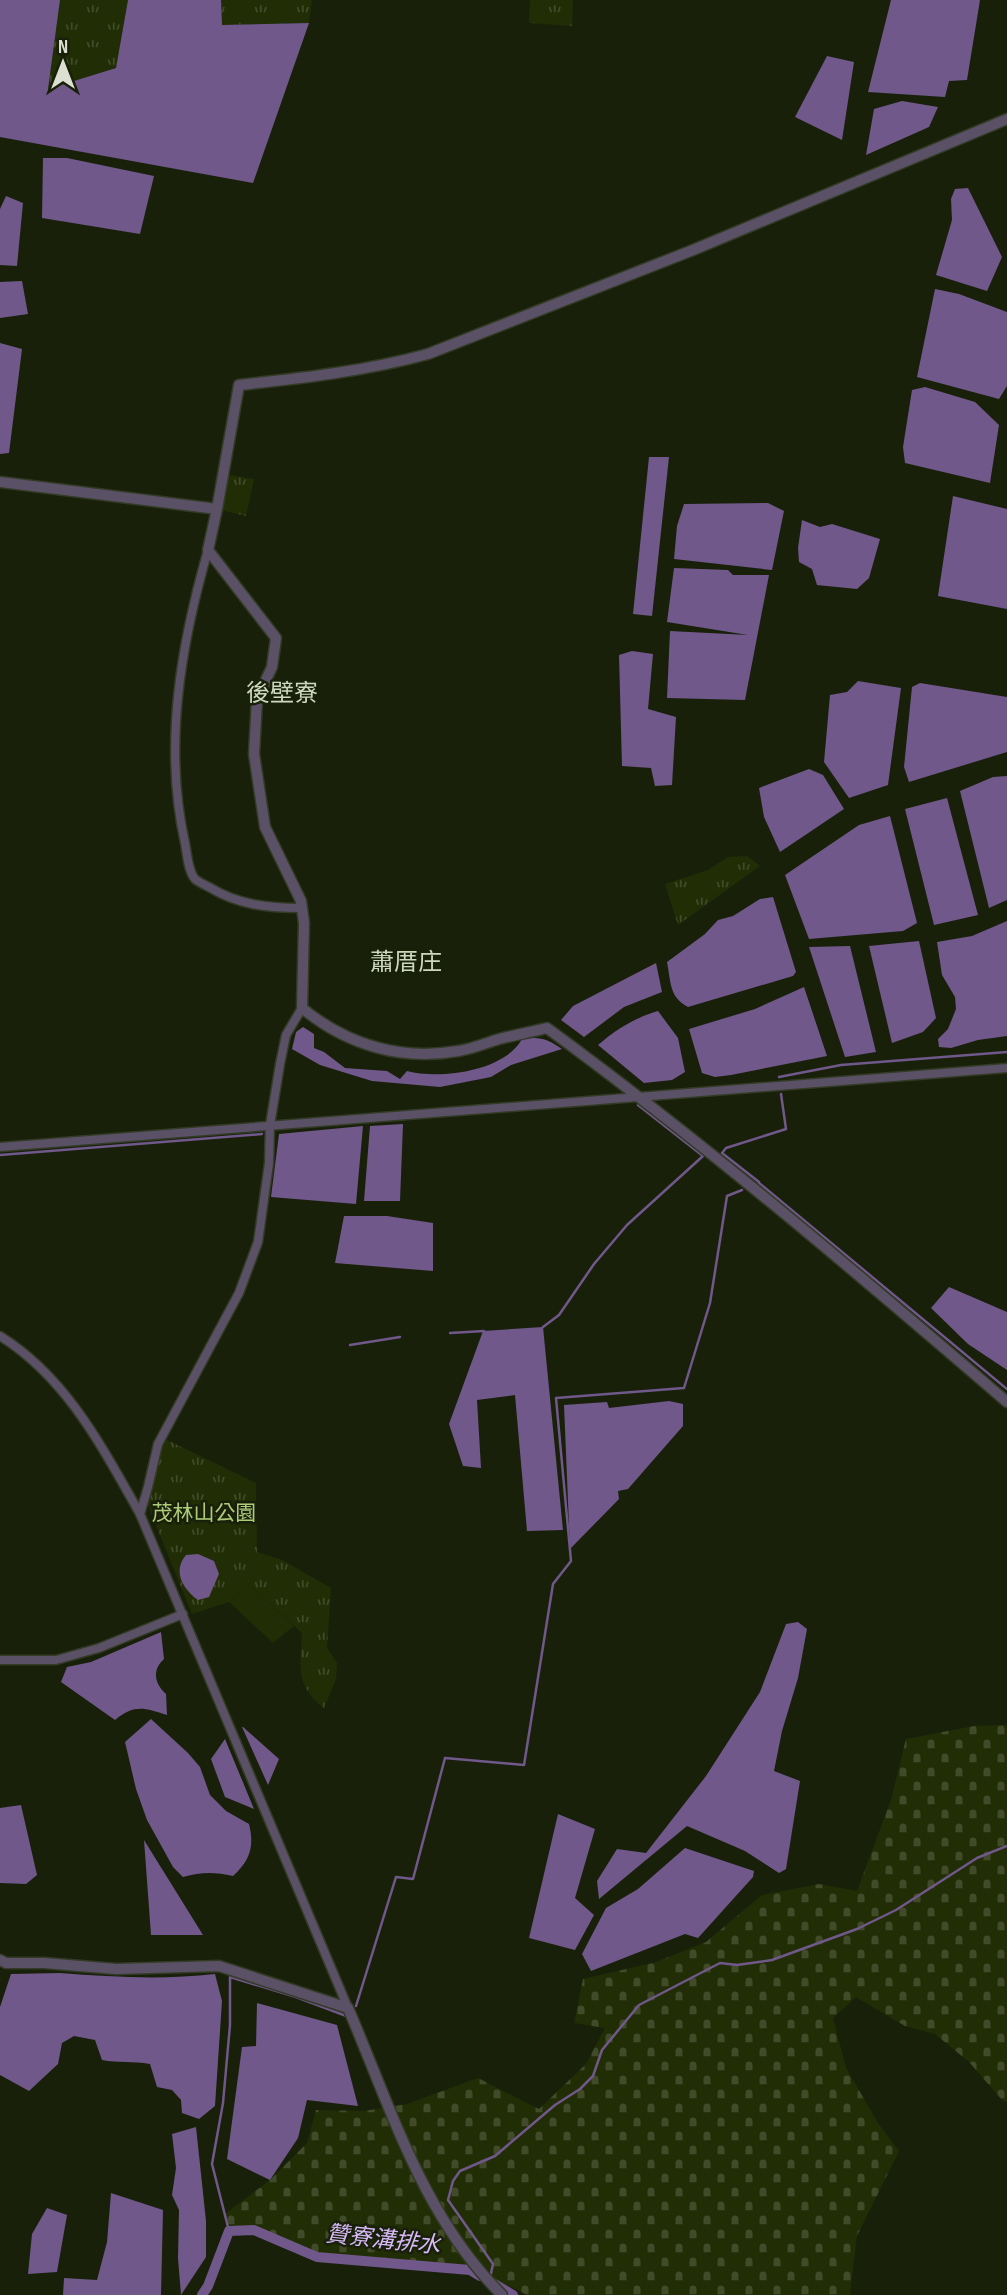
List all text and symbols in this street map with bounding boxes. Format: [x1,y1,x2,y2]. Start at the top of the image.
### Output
north arrow [28,28,98,98]
text: N [58,36,68,59]
district label: 後壁寮 [246,679,318,708]
district label: 蕭厝庄 [370,948,442,977]
park label: 茂林山公園 [152,1501,257,1526]
water label: 贊寮溝排水 [324,2220,443,2260]

